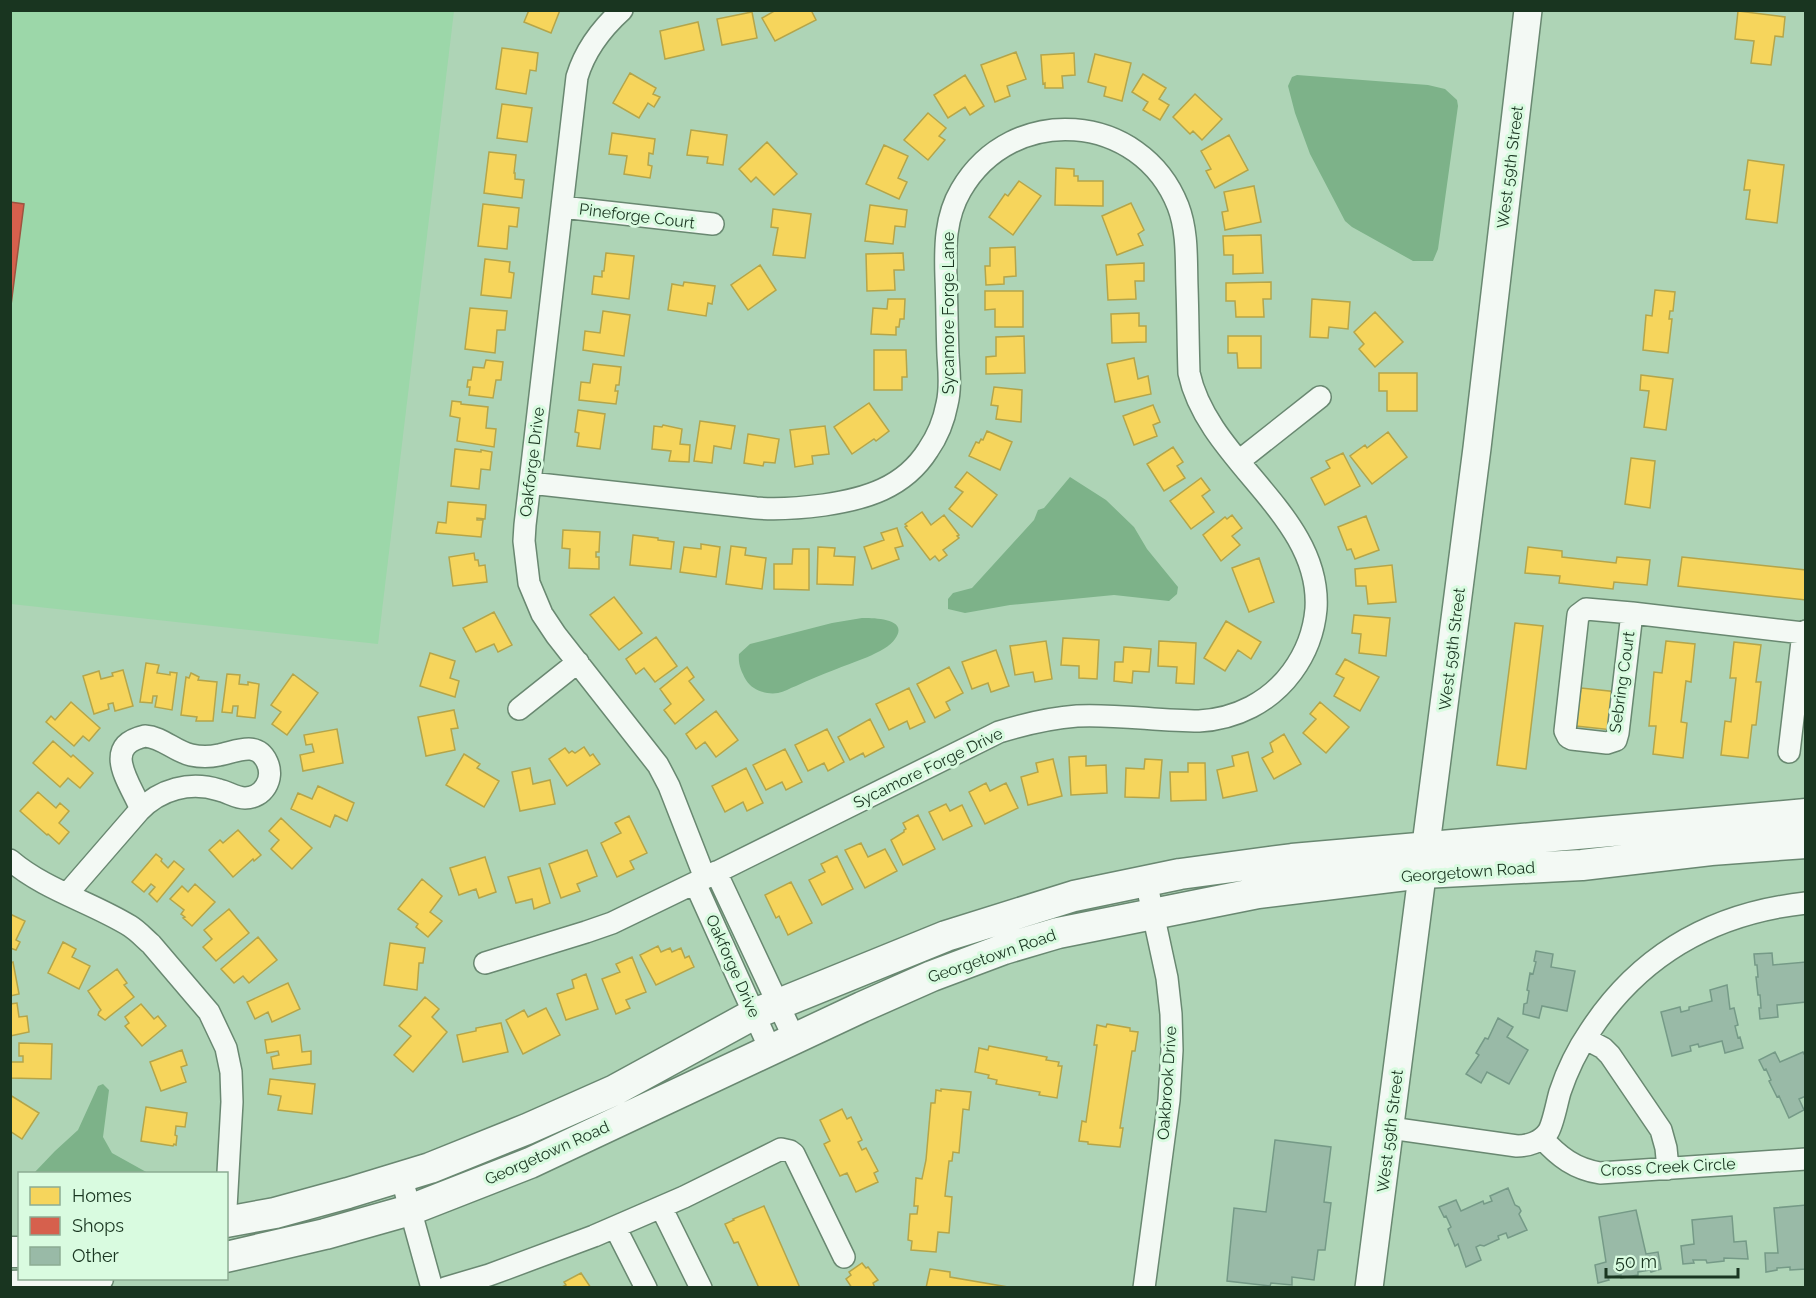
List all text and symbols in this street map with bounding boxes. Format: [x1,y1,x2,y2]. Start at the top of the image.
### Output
street label: West 59th Street [1493,104,1527,229]
street label: Pineforge Court [578,199,697,233]
street label: Sycamore Forge Lane [939,232,958,394]
street label: Oakforge Drive [516,406,548,518]
street label: West 59th Street [1435,586,1469,711]
street label: Sebring Court [1605,629,1639,734]
street label: Sycamore Forge Drive [850,724,1006,812]
street label: Georgetown Road [1400,858,1536,886]
street label: Oakforge Drive [702,912,764,1020]
street label: Georgetown Road [925,925,1059,987]
street label: Oakbrook Drive [1154,1025,1180,1141]
street label: West 59th Street [1373,1068,1407,1193]
street label: Georgetown Road [482,1117,612,1189]
street label: Cross Creek Circle [1600,1154,1736,1180]
legend [18,1172,228,1280]
text: Homes [72,1185,132,1206]
text: Shops [72,1215,124,1236]
scale bar [1606,1241,1738,1279]
text: Other [72,1245,120,1266]
text: 50 m [1615,1251,1657,1272]

